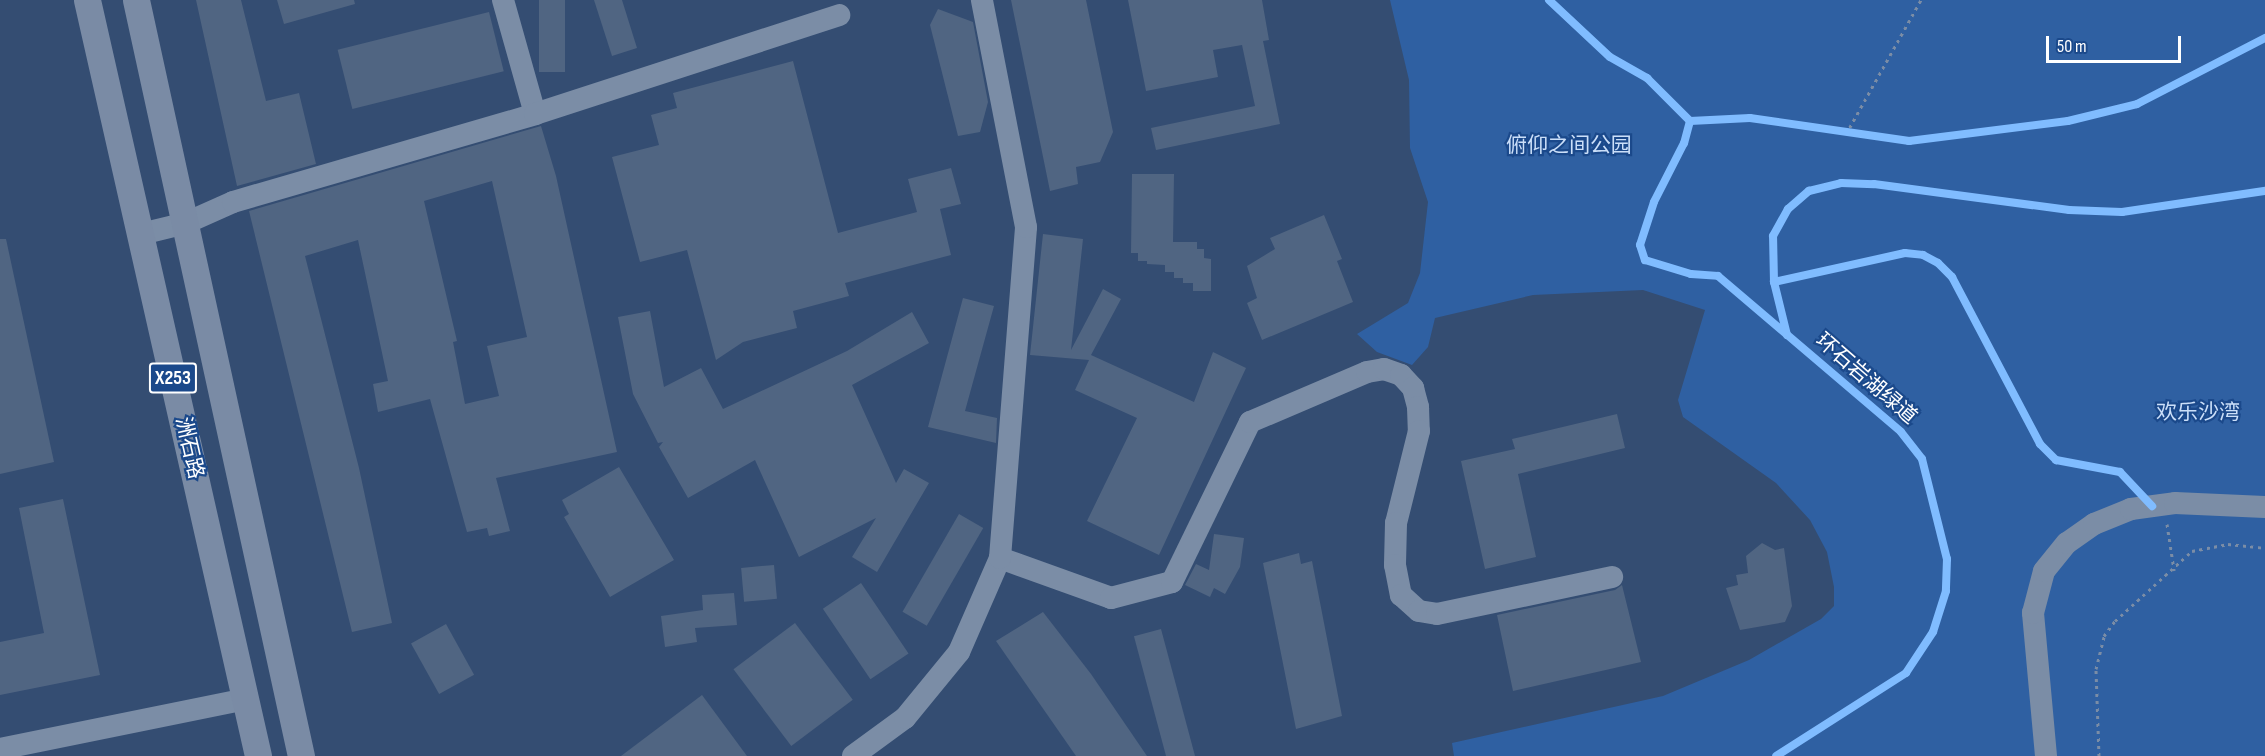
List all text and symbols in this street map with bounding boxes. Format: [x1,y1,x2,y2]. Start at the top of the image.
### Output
scale bar [2049,24,2184,62]
text: 50 m [2057,36,2087,57]
park label: 俯仰之间公园 [1506,133,1632,159]
street label: 环石岩湖绿道 [1810,328,1922,430]
road number: X253 [148,361,198,395]
park label: 欢乐沙湾 [2156,400,2240,426]
street label: 洲石路 [170,414,208,482]

